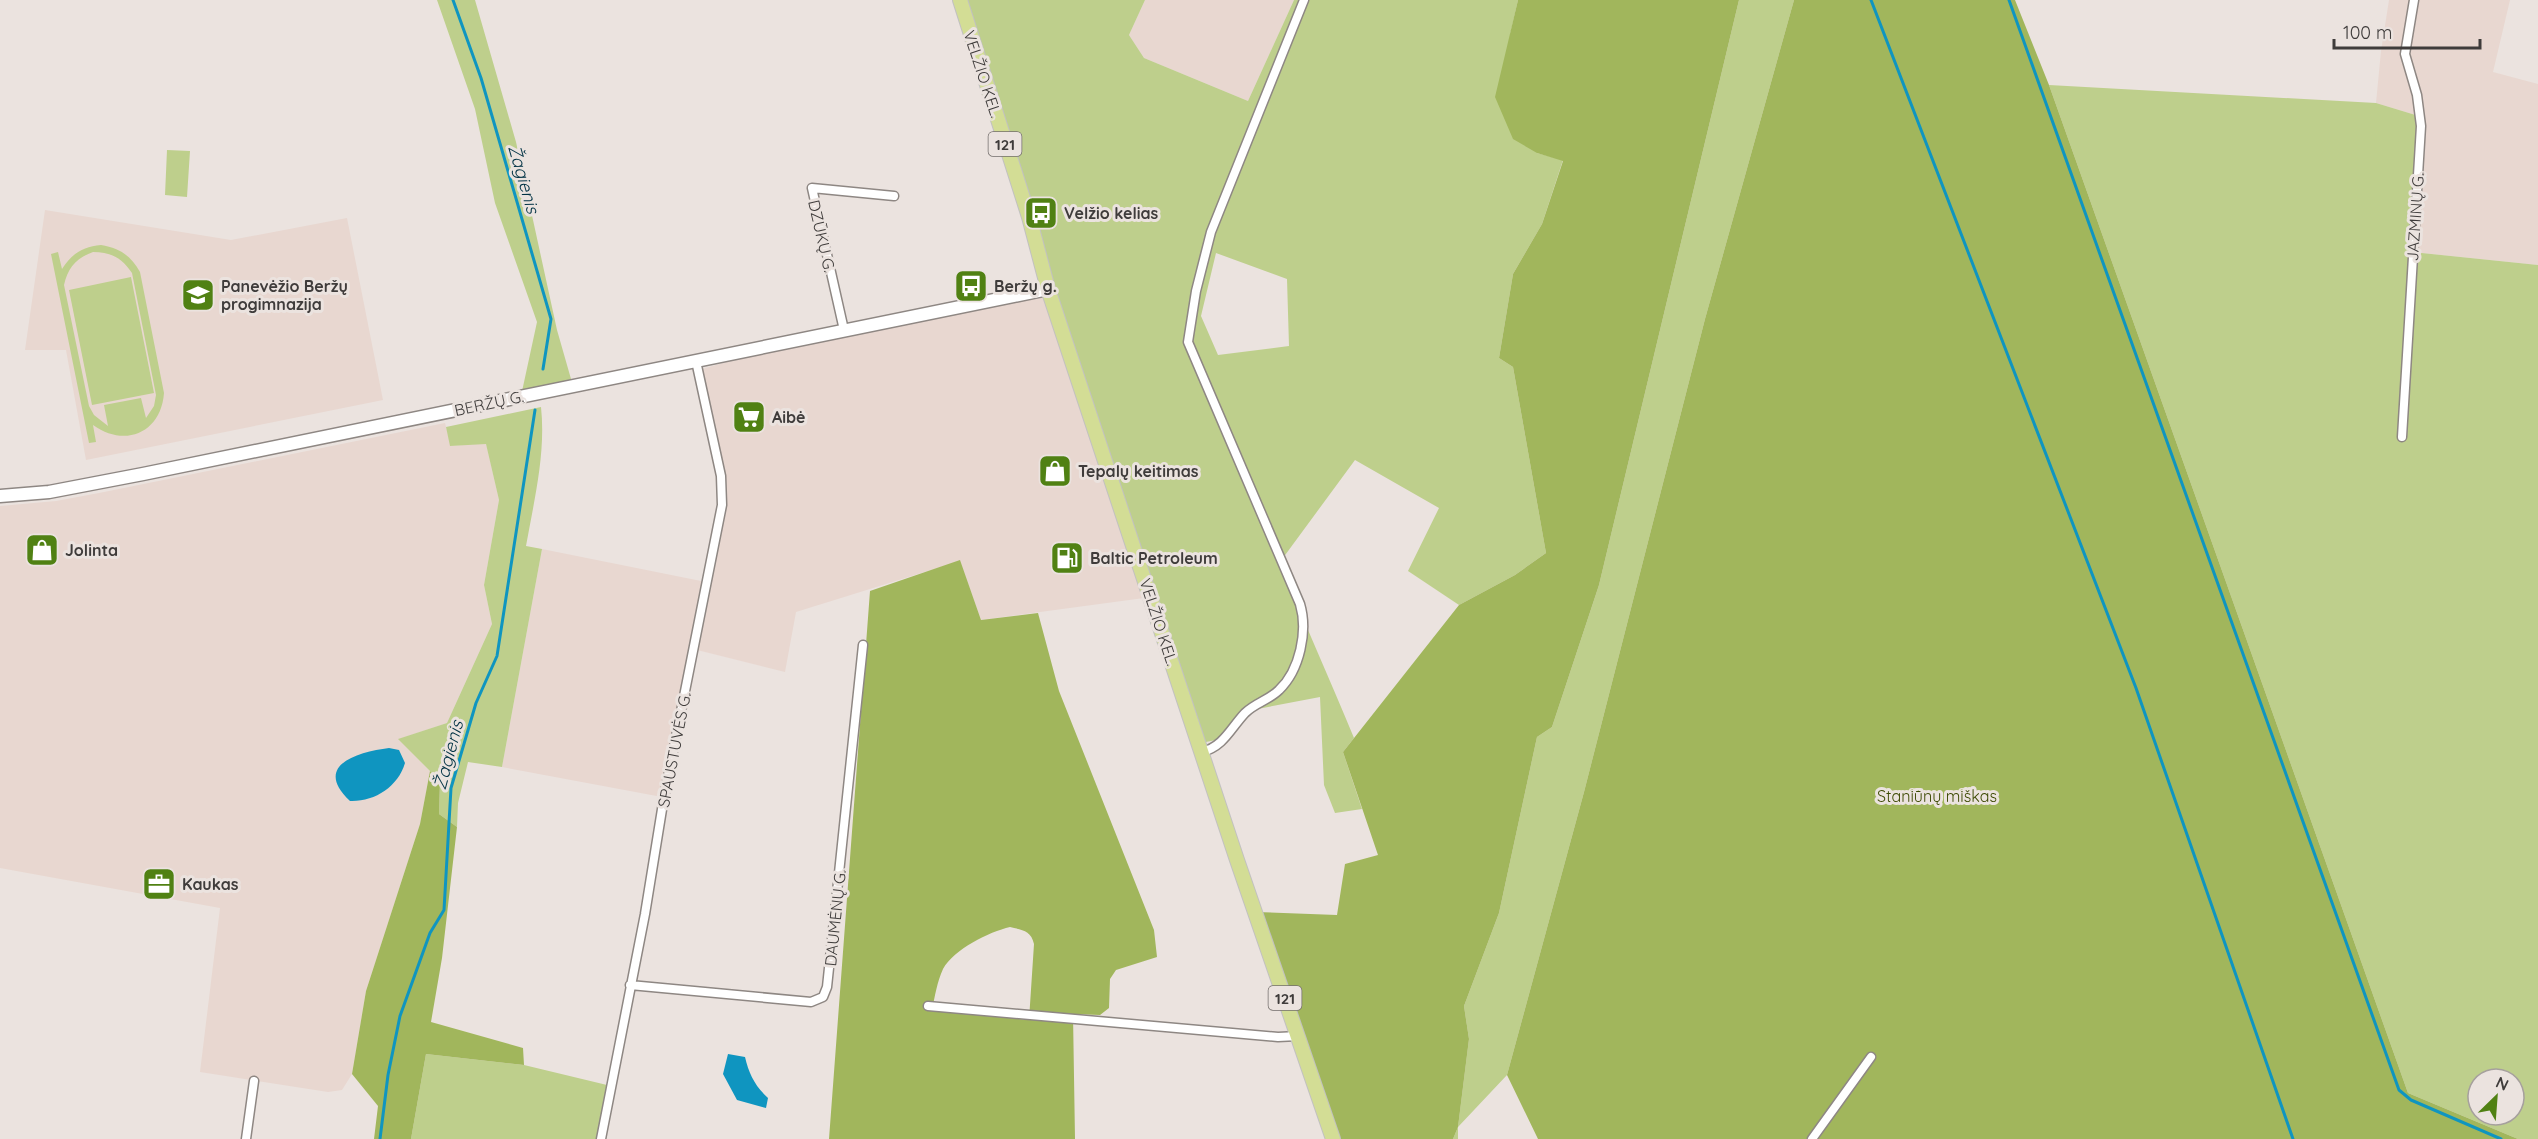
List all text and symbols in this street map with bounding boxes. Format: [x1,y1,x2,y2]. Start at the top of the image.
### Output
scale bar [2334,12,2480,50]
text: 100 m [2343,21,2392,44]
street label: VELŽIO KEL. [960,28,1007,120]
road number: 121 [988,132,1022,156]
water label: Žagienis [503,142,545,218]
street label: JAZMINŲ G. [2402,172,2428,262]
bus stop icon: Velžio kelias [1023,195,1059,231]
street label: DZŪKŲ G. [804,198,840,274]
place label: Velžio kelias [1064,203,1159,223]
bus stop icon: Beržų g. [953,268,989,304]
place label: Panevėžio Beržų progimnazija [221,276,348,314]
place label: Beržų g. [994,276,1057,296]
school or university icon: Panevėžio Beržų progimnazija [180,277,216,313]
street label: BERŽŲ G. [453,386,526,420]
supermarket icon: Aibė [731,399,767,435]
place label: Aibė [772,407,806,427]
shop icon: Tepalų keitimas [1037,453,1073,489]
place label: Tepalų keitimas [1078,461,1199,481]
shop icon: Jolinta [24,532,60,568]
place label: Jolinta [65,540,118,560]
fuel station icon: Baltic Petroleum [1049,540,1085,576]
place label: Baltic Petroleum [1090,548,1218,568]
street label: VELŽIO KEL. [1136,576,1183,668]
street label: SPAUSTUVĖS G. [653,691,695,809]
water label: Žagienis [428,716,469,792]
park label: Staniūnų miškas [1877,786,1997,806]
office icon: Kaukas [141,866,177,902]
street label: DAUMĖNŲ G. [820,869,850,967]
place label: Kaukas [182,874,239,894]
road number: 121 [1268,986,1302,1010]
north arrow [2466,1067,2526,1127]
text: N [2493,1072,2512,1095]

